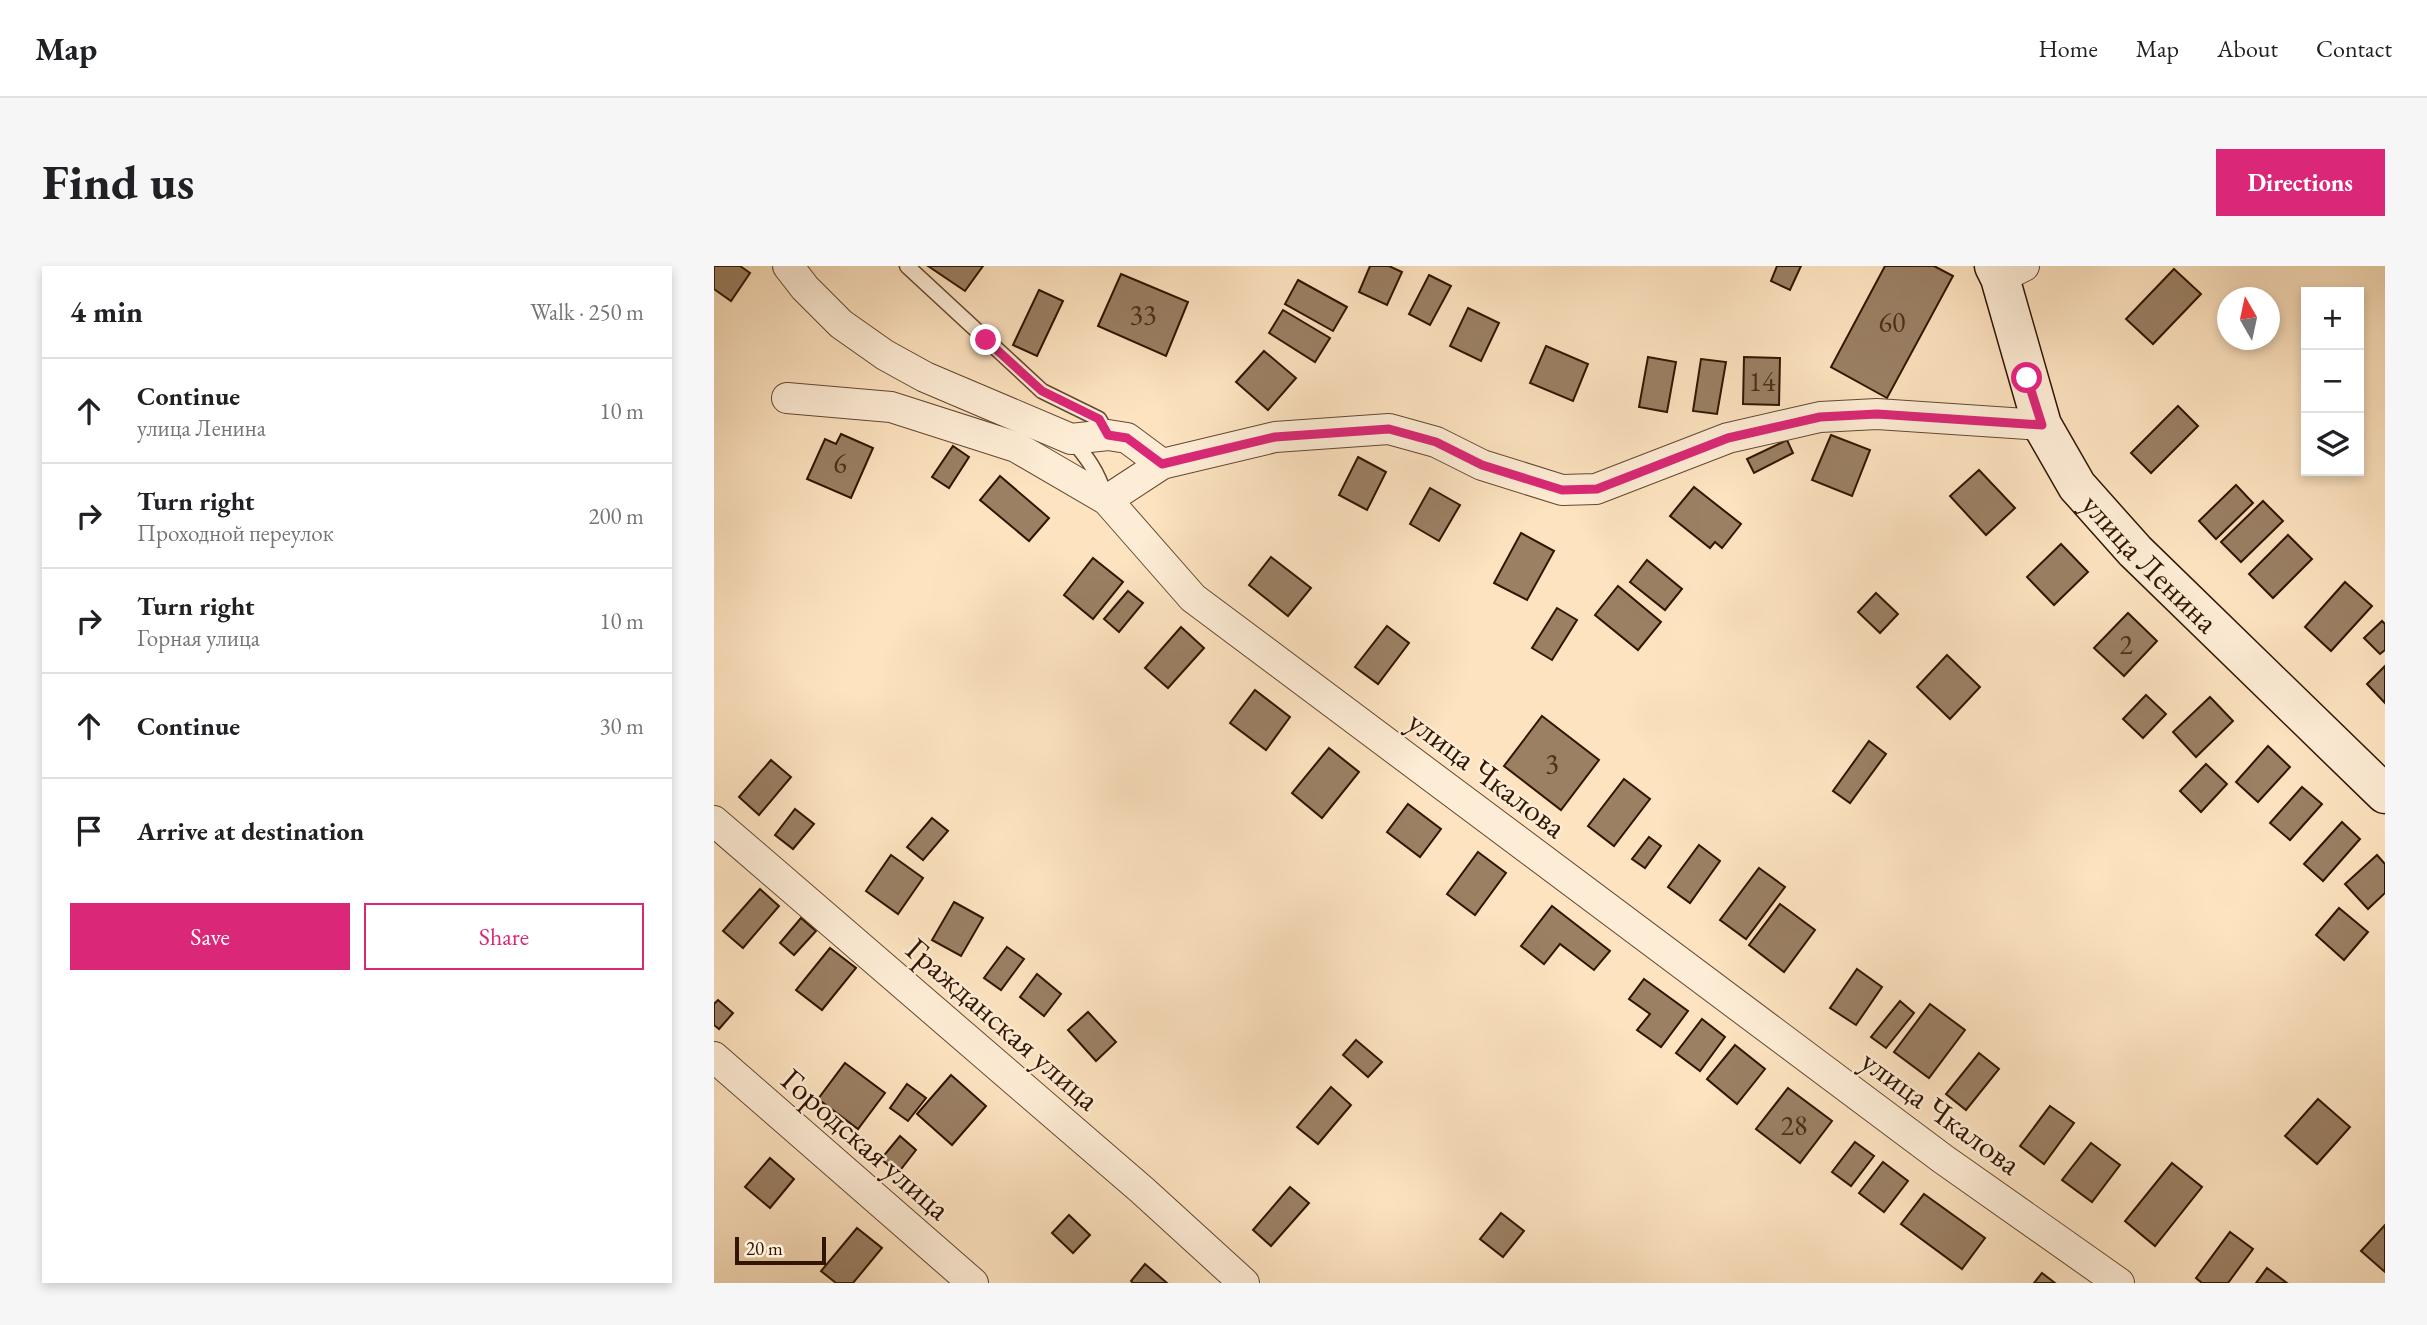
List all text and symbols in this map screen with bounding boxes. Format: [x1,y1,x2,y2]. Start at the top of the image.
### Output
text: Map [35,27,97,70]
text: Home [2038,33,2098,64]
text: Map [2136,33,2179,64]
text: About [2217,33,2278,64]
text: Contact [2316,33,2392,64]
button: Directions [2216,149,2385,216]
text: Find us [42,150,194,214]
north arrow [2217,287,2280,350]
map controls [2301,287,2364,476]
button: + [2301,287,2364,350]
text: 4 min [70,292,143,331]
house number: 33 [1130,296,1156,332]
text: Walk · 250 m [530,297,644,327]
house number: 60 [1879,304,1905,340]
route end [970,324,1001,355]
button: − [2301,350,2364,413]
route start [2011,362,2042,393]
house number: 14 [1749,363,1776,399]
text: Continue [137,379,240,413]
icon: ahead [70,392,108,430]
text: 10 m [599,396,644,426]
text: улица Ленина [137,413,266,443]
button: layers [2301,413,2364,476]
house number: 6 [833,445,847,481]
text: Turn right [137,484,255,518]
street label: улица Ленина [2072,484,2228,642]
icon: right [70,497,108,535]
text: 200 m [588,501,644,531]
text: Проходной переулок [137,518,334,548]
text: Turn right [137,589,255,623]
icon: right [70,602,108,640]
text: 10 m [599,606,644,636]
text: Горная улица [137,623,260,653]
house number: 2 [2119,626,2133,662]
street label: улица Чкалова [1399,701,1575,847]
icon: ahead [70,707,108,745]
text: Continue [137,709,240,743]
text: 30 m [599,711,644,741]
house number: 3 [1545,745,1559,781]
icon: arrive [70,812,108,850]
text: Arrive at destination [137,814,364,848]
button: Save [70,903,350,970]
button: Share [364,903,644,970]
street label: Гражданская улица [897,928,1109,1120]
street label: улица Чкалова [1853,1040,2030,1184]
street label: Городская улица [773,1059,960,1229]
house number: 28 [1781,1107,1807,1143]
scale bar [735,1234,826,1266]
text: 20 m [746,1236,783,1261]

